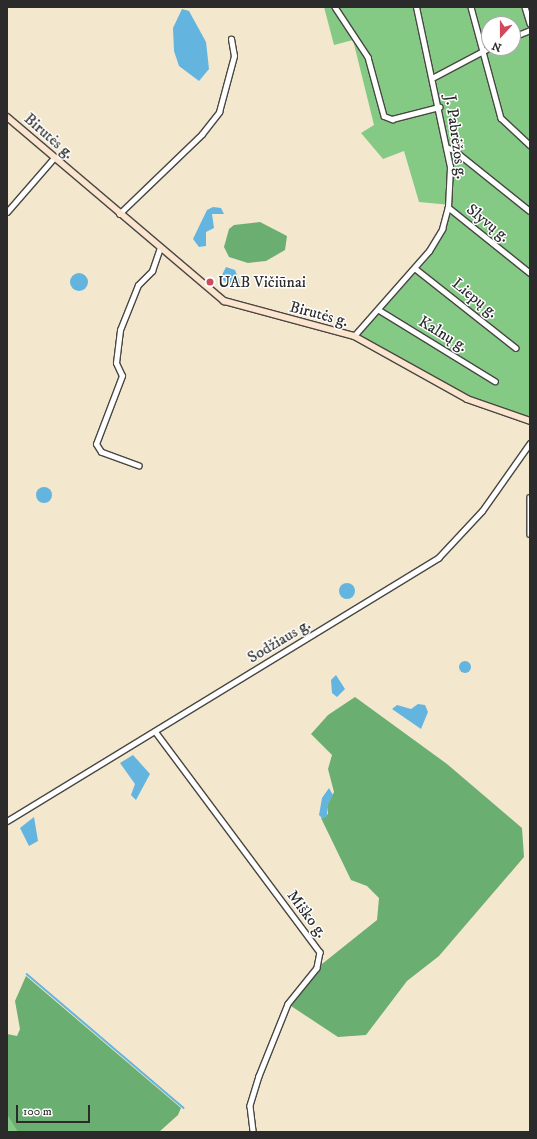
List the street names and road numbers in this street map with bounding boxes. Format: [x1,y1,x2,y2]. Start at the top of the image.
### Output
street label: J. Pabrėžos g. [441,94,471,180]
street label: Birutės g. [20,109,78,163]
street label: Slyvų g. [462,200,514,246]
street label: Liepų g. [448,274,502,322]
street label: Birutės g. [288,297,350,331]
street label: Kalnų g. [415,312,471,356]
street label: Sodžiaus g. [244,615,314,667]
street label: Miško g. [283,886,331,942]

